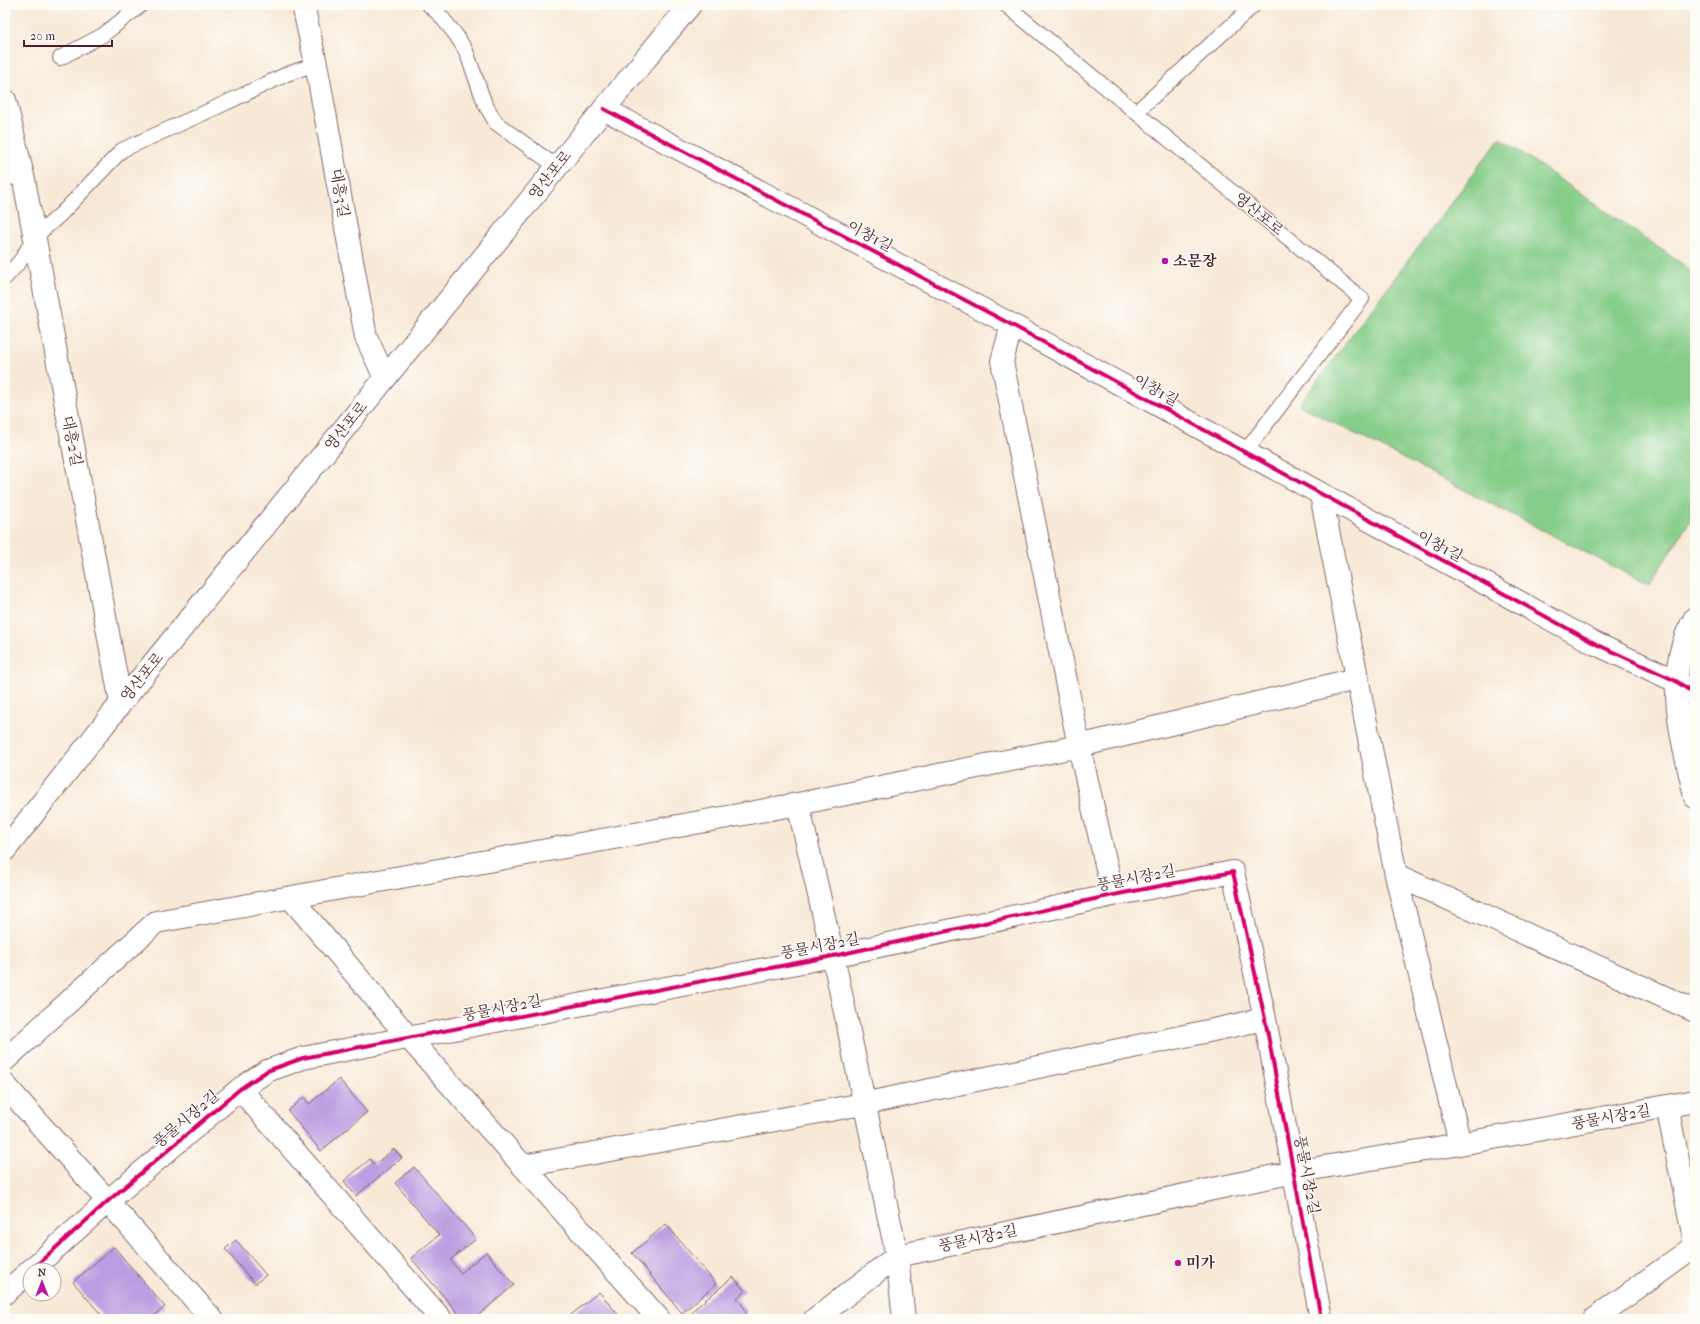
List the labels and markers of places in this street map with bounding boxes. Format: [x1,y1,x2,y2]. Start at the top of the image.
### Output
place label: 소문장 [1173,252,1217,270]
marker: 소문장 [1160,256,1170,266]
place label: 미가 [1186,1254,1215,1272]
marker: 미가 [1173,1258,1183,1268]

